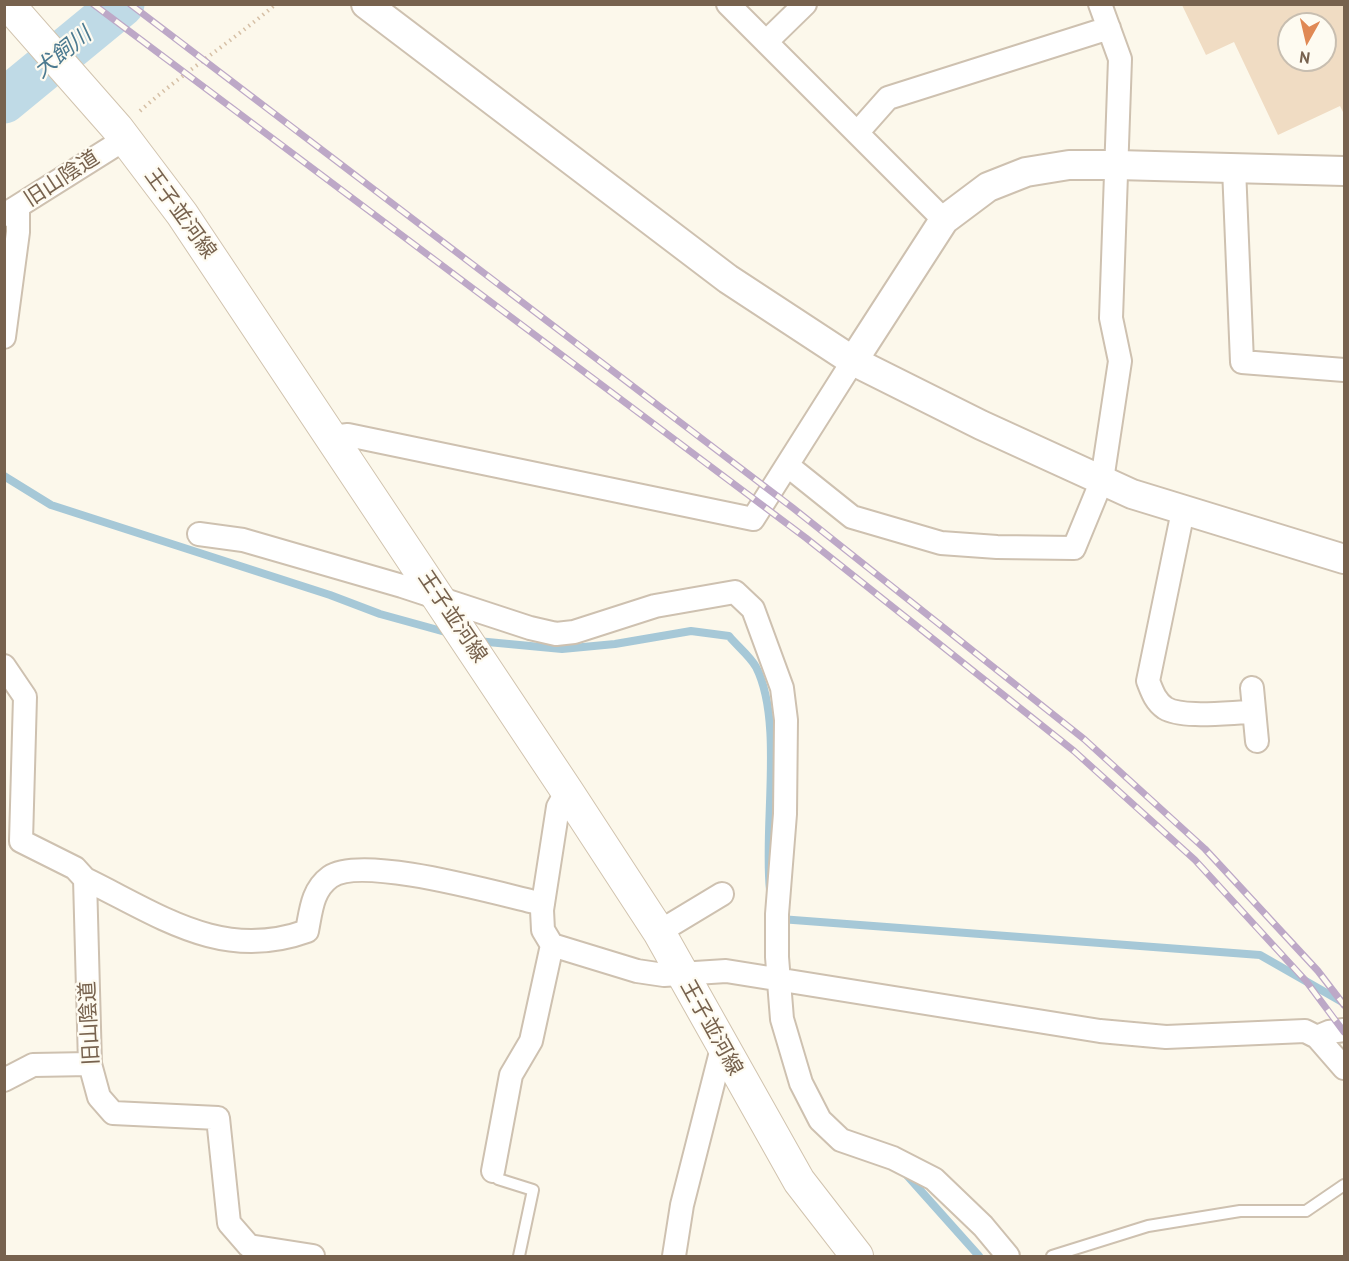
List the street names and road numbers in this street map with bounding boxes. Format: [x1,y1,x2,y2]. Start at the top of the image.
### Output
street label: 旧山陰道 [20,146,104,212]
street label: 王子並河線 [139,164,221,264]
street label: 王子並河線 [412,566,492,668]
street label: 王子並河線 [675,976,747,1080]
street label: 旧山陰道 [75,980,105,1066]

